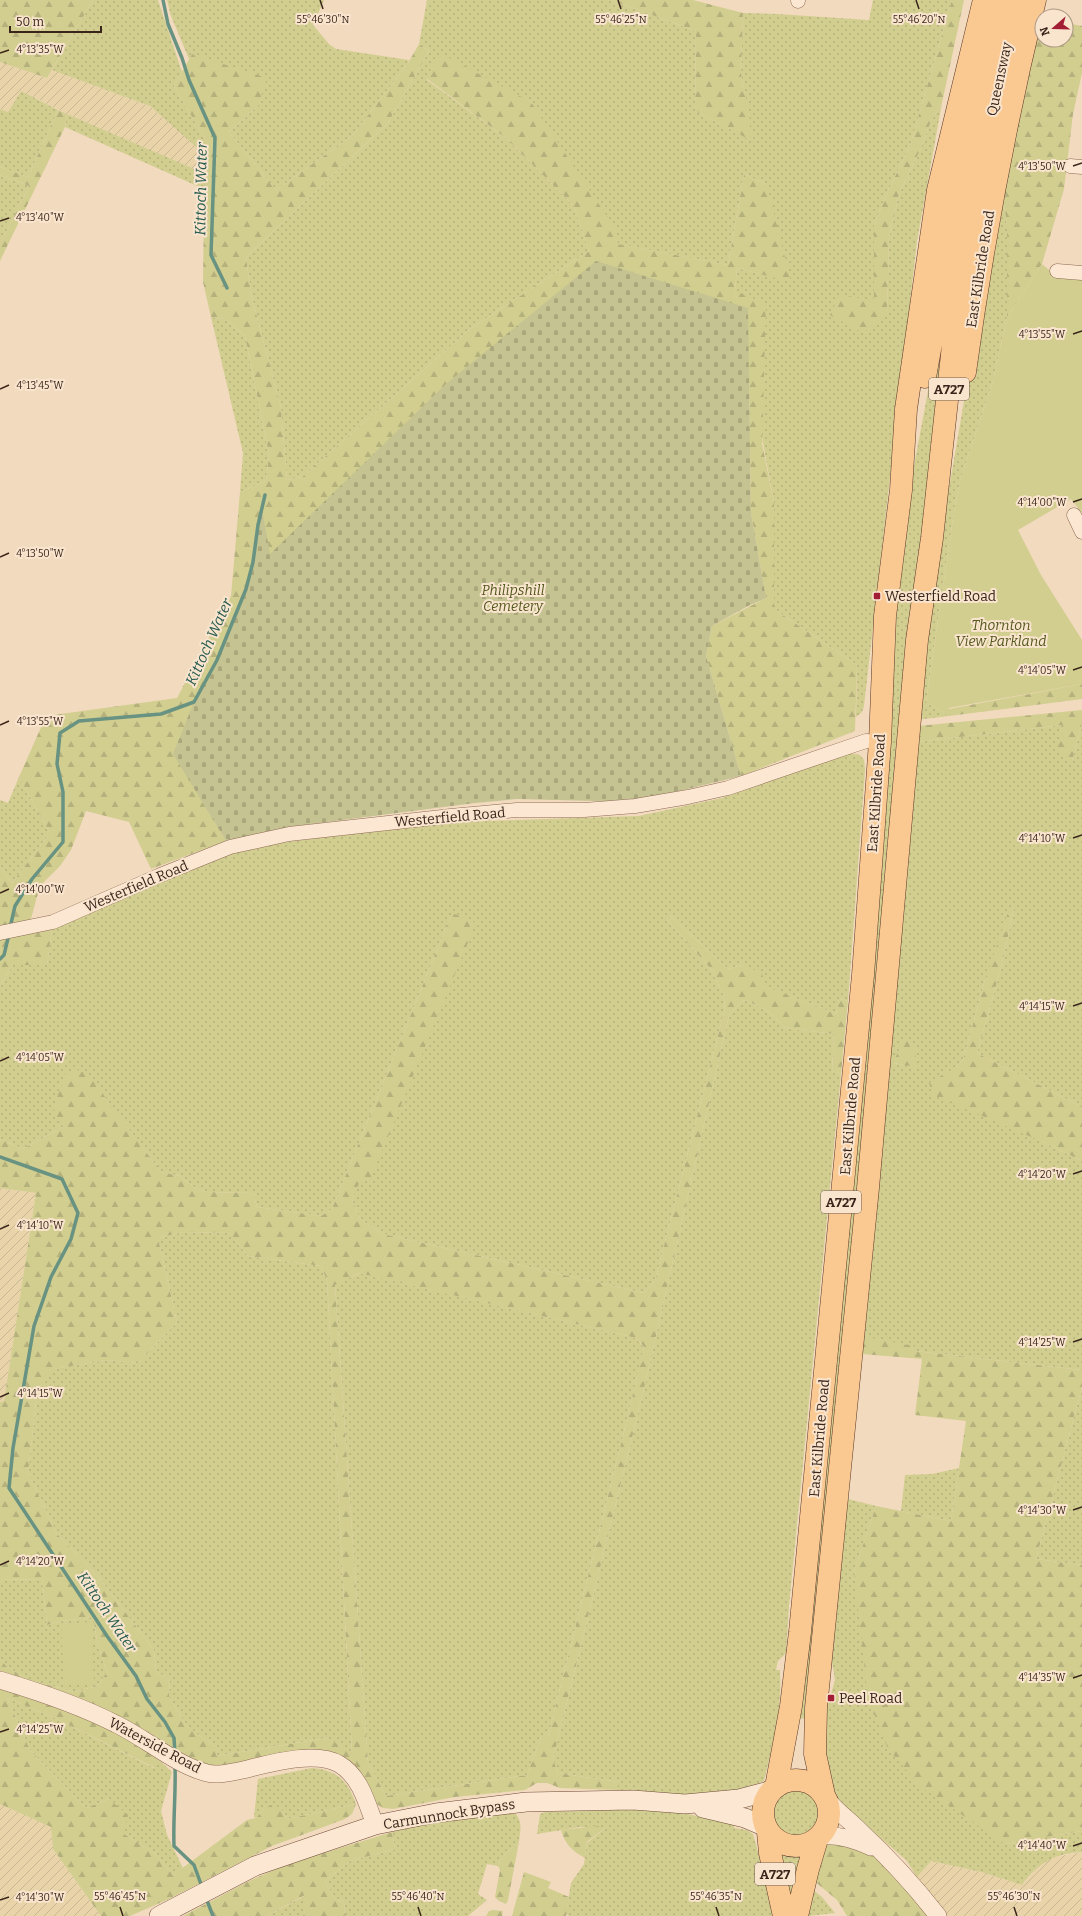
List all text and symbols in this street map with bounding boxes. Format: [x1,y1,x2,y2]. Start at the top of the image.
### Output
scale bar [10,8,101,34]
north arrow [1034,8,1074,48]
text: 55°46'30"N [297,14,350,26]
text: 55°46'25"N [595,14,647,26]
text: 55°46'20"N [893,14,945,26]
text: 50 m [16,15,45,29]
text: N [1037,25,1053,37]
street label: Queensway [983,40,1016,118]
text: 4°13'35"W [17,44,64,56]
water label: Kittoch Water [191,141,211,236]
text: 4°13'50"W [1018,161,1067,173]
street label: East Kilbride Road [963,209,998,329]
text: 4°13'40"W [16,212,65,224]
text: 4°13'55"W [1019,329,1066,341]
road number: A727 [929,378,969,400]
text: 4°13'45"W [17,380,64,392]
text: 4°14'00"W [1018,497,1067,509]
text: 4°13'50"W [16,548,65,560]
park label: Philipshill Cemetery [482,582,545,615]
place label: Westerfield Road [885,588,996,605]
marker: Westerfield Road [872,591,882,601]
water label: Kittoch Water [182,595,237,688]
park label: Thornton View Parkland [956,617,1046,650]
text: 4°14'05"W [1018,665,1067,677]
text: 4°13'55"W [17,716,64,728]
street label: East Kilbride Road [864,733,889,853]
street label: Westerfield Road [394,804,506,831]
text: 4°14'10"W [1019,833,1066,845]
street label: Westerfield Road [82,857,191,916]
text: 4°14'00"W [16,884,65,896]
text: 4°14'15"W [1019,1001,1066,1013]
text: 4°14'05"W [16,1052,65,1064]
street label: East Kilbride Road [837,1056,864,1176]
text: 4°14'20"W [1018,1169,1067,1181]
road number: A727 [821,1191,861,1213]
text: 4°14'10"W [17,1220,64,1232]
text: 4°14'25"W [1019,1337,1066,1349]
street label: East Kilbride Road [806,1378,833,1498]
text: 4°14'15"W [17,1388,64,1400]
text: 4°14'30"W [1018,1505,1067,1517]
text: 4°14'20"W [16,1556,65,1568]
water label: Kittoch Water [73,1568,141,1656]
text: 4°14'35"W [1018,1672,1066,1684]
place label: Peel Road [839,1690,902,1707]
marker: Peel Road [826,1693,836,1703]
street label: Waterside Road [106,1714,204,1777]
text: 4°14'25"W [17,1724,64,1736]
street label: Carmunnock Bypass [382,1796,516,1833]
text: 4°14'40"W [1018,1840,1067,1852]
road number: A727 [755,1863,795,1885]
text: 55°46'45"N [94,1891,146,1903]
text: 55°46'40"N [392,1891,445,1903]
text: 55°46'35"N [690,1891,742,1903]
text: 55°46'30"N [988,1891,1041,1903]
text: 4°14'30"W [16,1892,65,1904]

